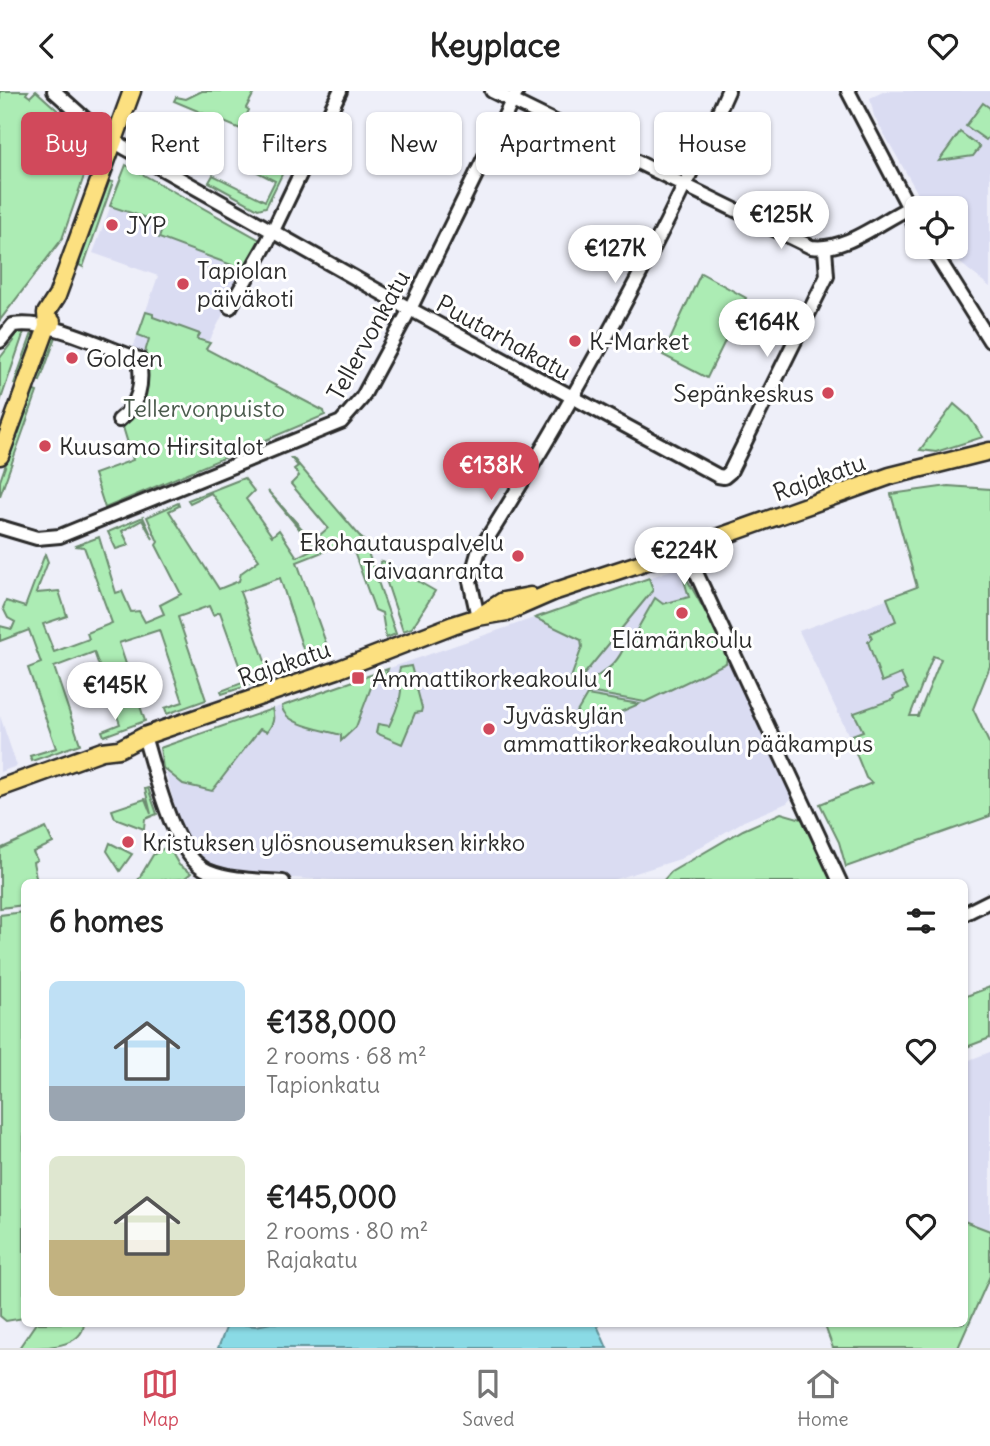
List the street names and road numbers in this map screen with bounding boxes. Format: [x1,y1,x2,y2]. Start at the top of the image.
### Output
street label: Tellervonkatu [320,265,416,405]
street label: Puutarhakatu [431,288,577,386]
street label: Rajakatu [769,447,869,507]
street label: Rajakatu [234,633,334,693]

